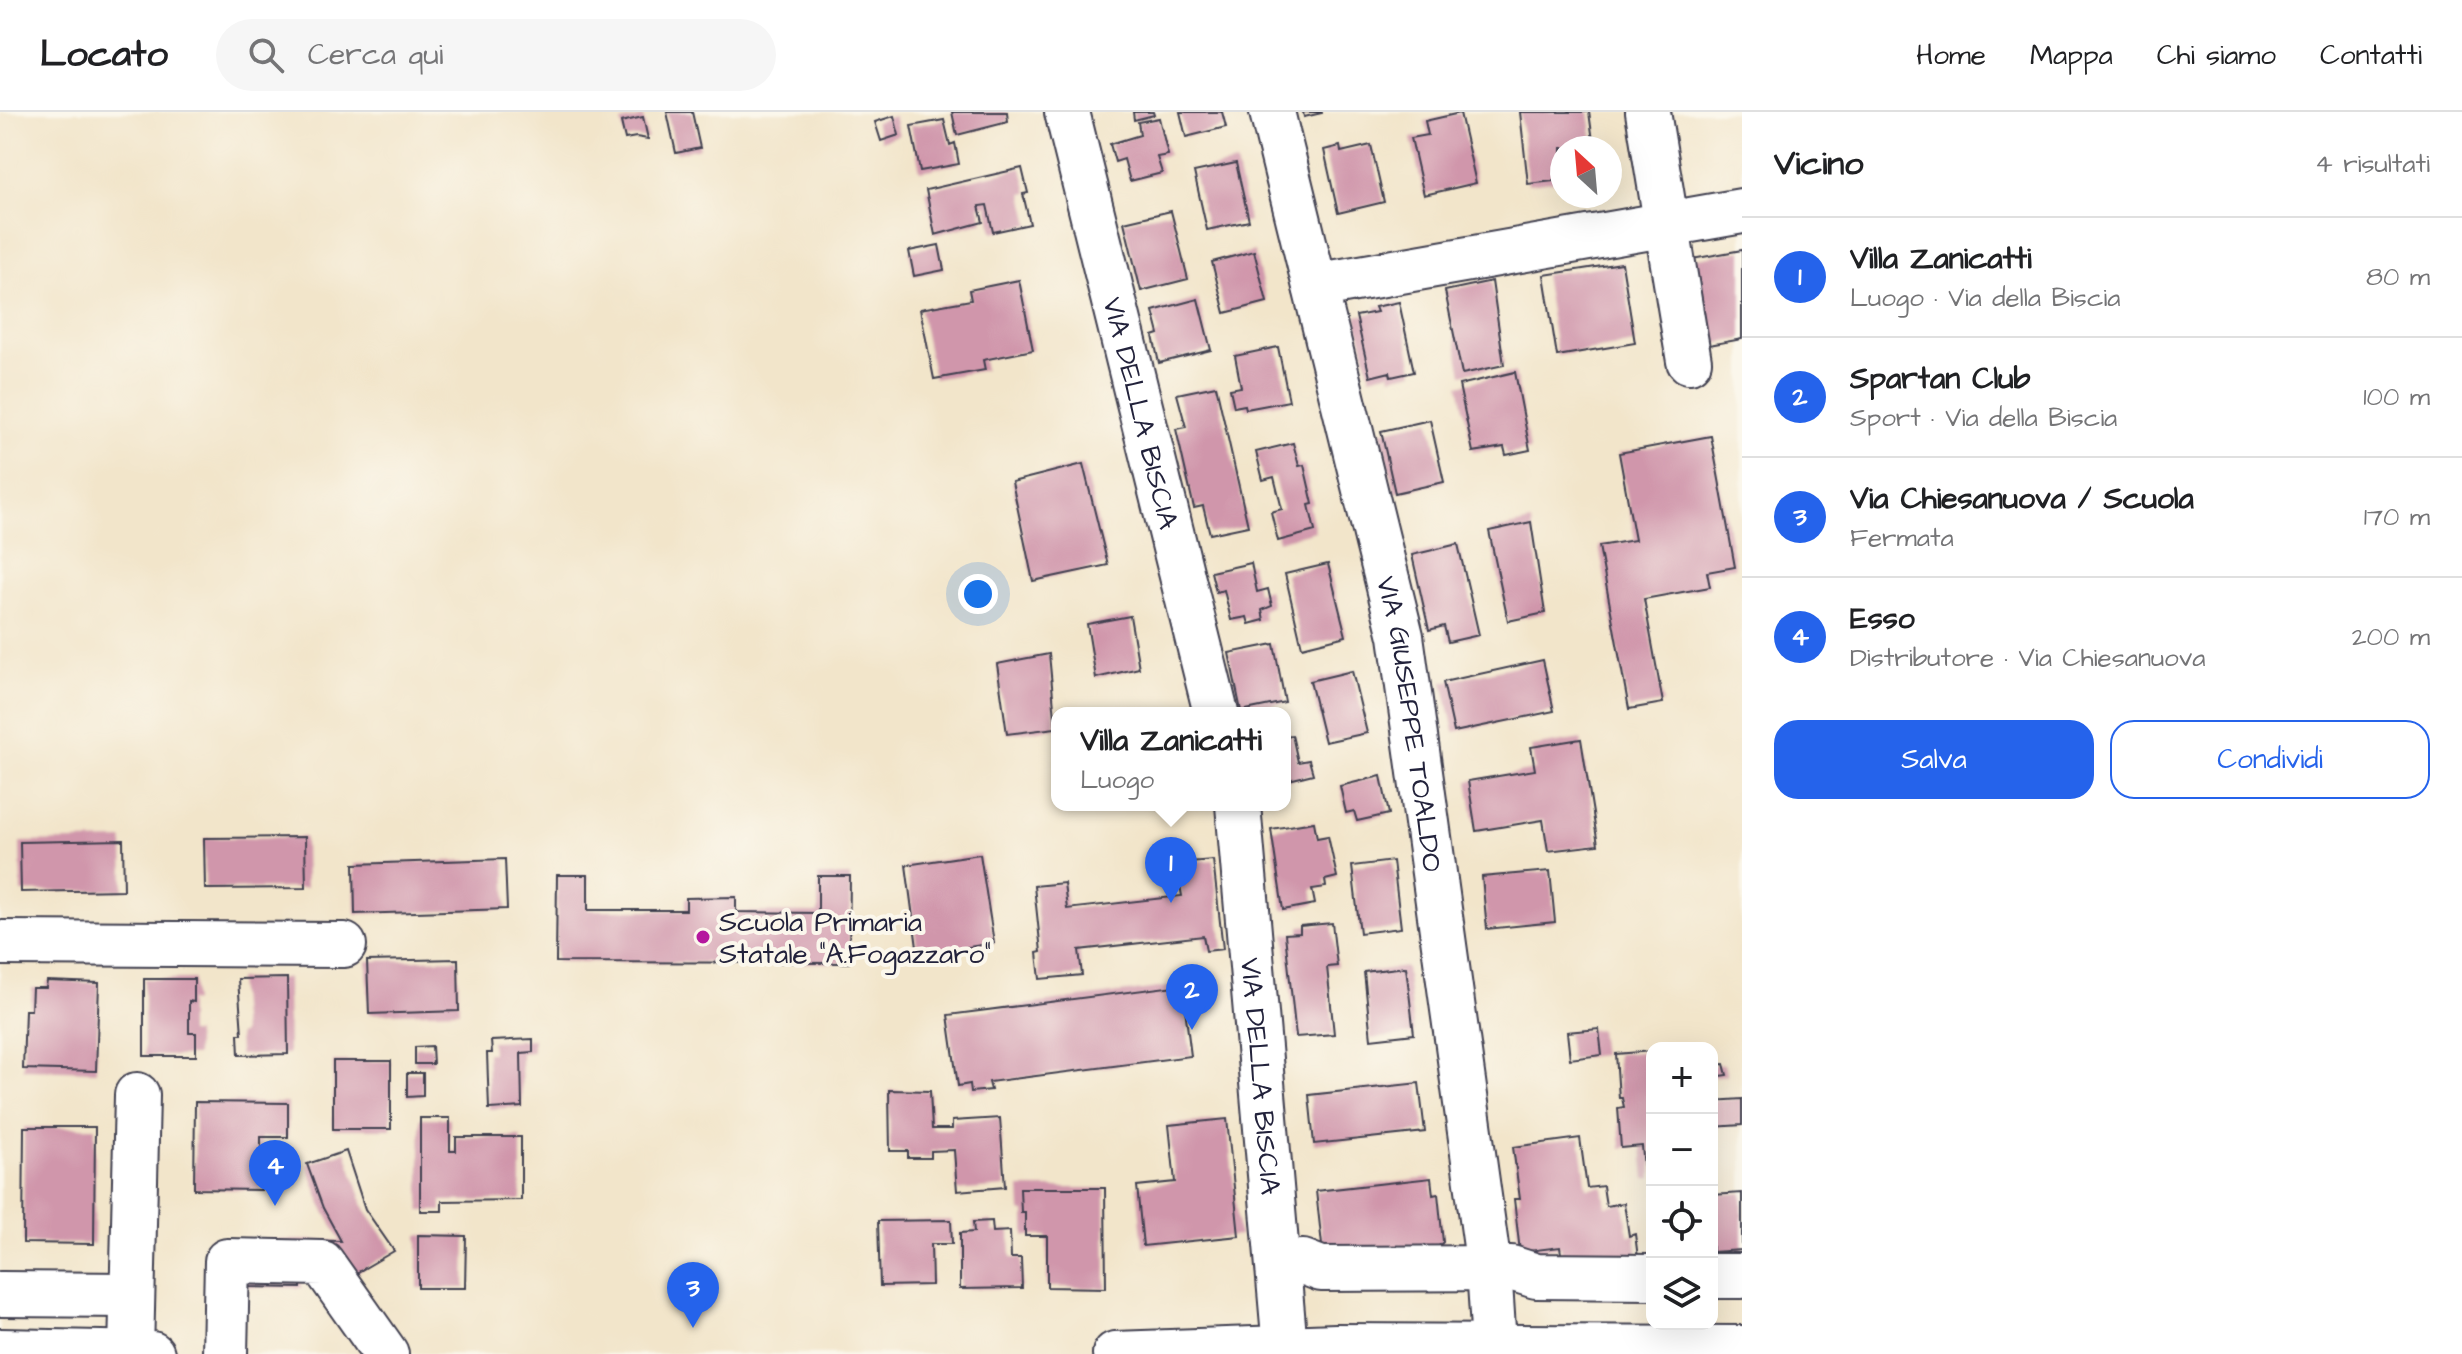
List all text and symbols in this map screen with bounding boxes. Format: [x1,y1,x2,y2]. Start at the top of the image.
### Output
search box [216,19,776,91]
text: Locato [40,29,168,81]
icon: search [244,33,288,77]
text: Cerca qui [308,34,443,76]
text: Home [1916,36,1986,75]
text: Mappa [2030,36,2113,75]
text: Chi siamo [2157,36,2276,75]
text: Contatti [2320,36,2422,75]
north arrow [1550,136,1622,208]
text: Vicino [1774,140,1863,188]
text: 4 risultati [2315,146,2430,182]
text: Villa Zanicatti [1850,238,2031,280]
text: 1 [1798,259,1802,295]
text: 80 m [2366,259,2430,295]
text: Luogo · Via della Biscia [1850,280,2121,316]
street label: VIA DELLA BISCIA [1093,293,1188,533]
text: Spartan Club [1850,358,2030,400]
text: 2 [1793,379,1807,415]
text: 100 m [2363,379,2430,415]
text: Sport · Via della Biscia [1850,400,2117,436]
text: Via Chiesanuova / Scuola [1850,478,2194,520]
text: 3 [1793,499,1807,535]
text: 170 m [2364,499,2430,535]
text: Fermata [1850,520,1954,556]
street label: VIA GIUSEPPE TOALDO [1366,572,1452,874]
your location [958,574,998,614]
text: Esso [1850,598,1915,640]
text: 4 [1791,619,1809,655]
text: 200 m [2352,619,2430,655]
text: Distributore · Via Chiesanuova [1850,640,2205,676]
popup [1051,707,1291,811]
text: Villa Zanicatti [1080,720,1262,762]
button: Salva [1774,720,2094,799]
button: Condividi [2110,720,2430,799]
text: Luogo [1080,762,1154,798]
pin: 1 [1145,837,1197,903]
place label: Scuola Primaria Statale "A.Fogazzaro" [719,903,991,975]
marker: Scuola Primaria Statale "A.Fogazzaro" [694,928,712,946]
street label: VIA DELLA BISCIA [1230,956,1290,1196]
pin: 2 [1166,964,1218,1030]
map controls [1646,1042,1718,1330]
button: + [1646,1042,1718,1114]
button: − [1646,1114,1718,1186]
pin: 4 [249,1140,301,1206]
button: locate [1646,1186,1718,1258]
button: layers [1646,1258,1718,1330]
pin: 3 [667,1262,719,1328]

